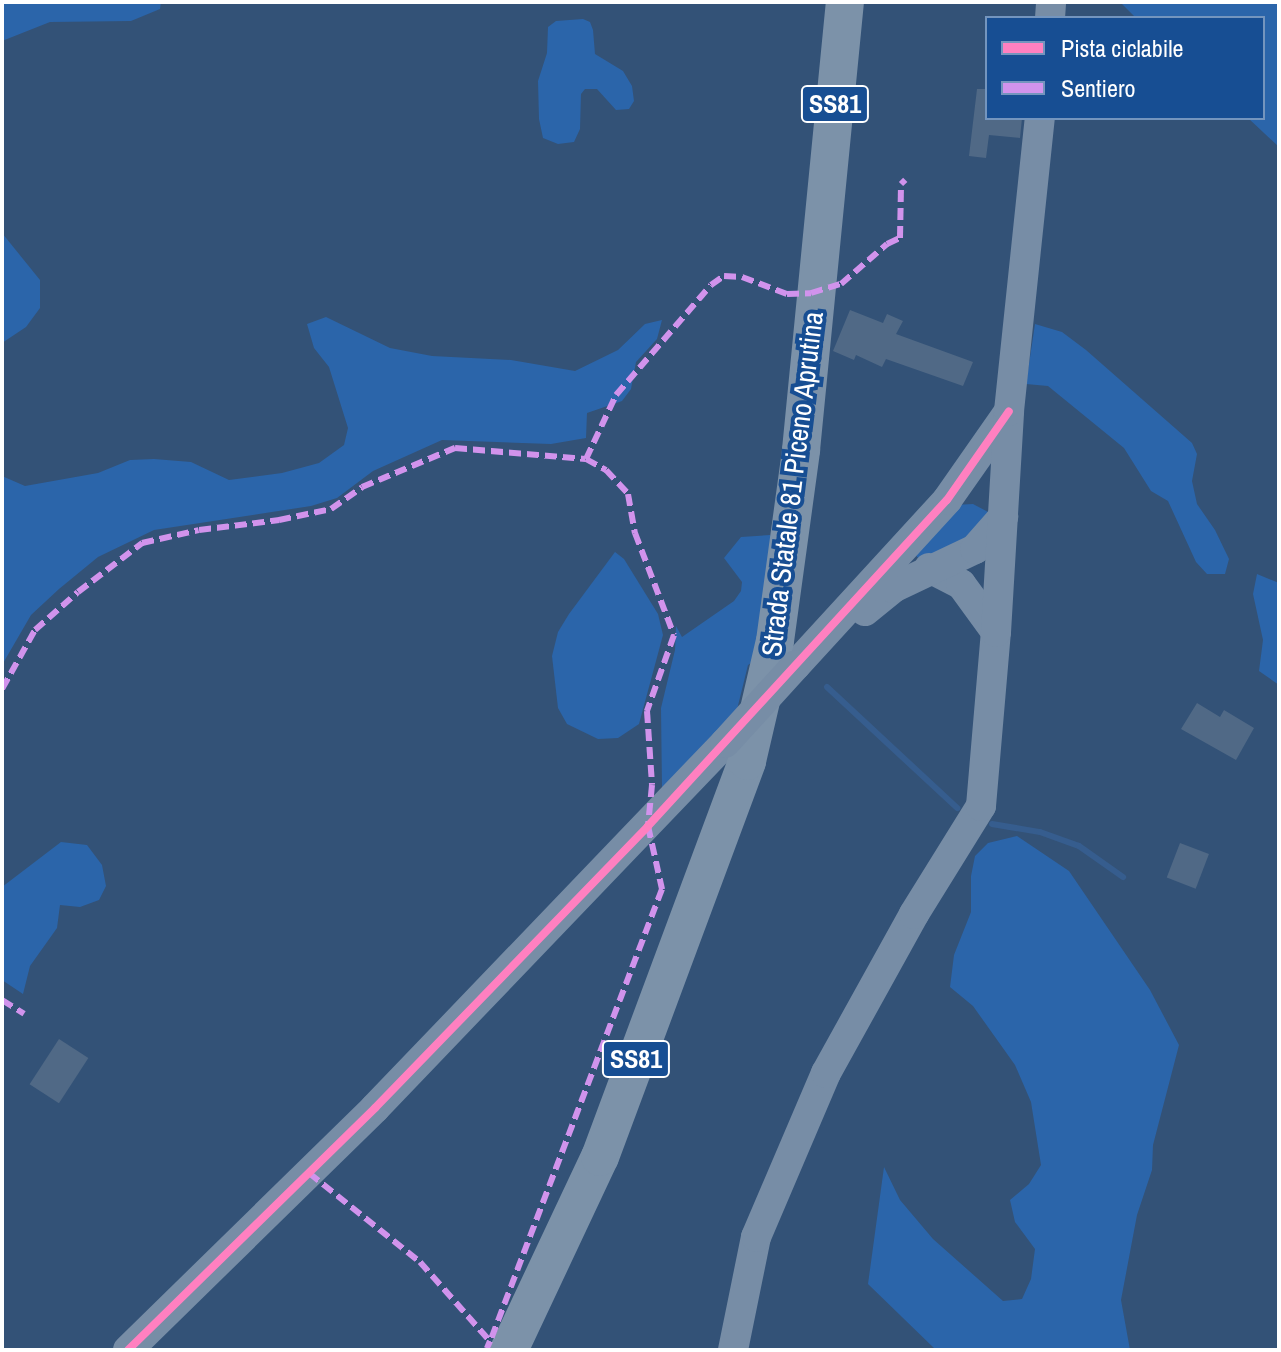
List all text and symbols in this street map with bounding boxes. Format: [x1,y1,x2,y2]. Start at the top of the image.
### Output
legend [985,16,1265,120]
text: Pista ciclabile [1061,32,1184,64]
text: Sentiero [1061,72,1135,104]
road number: SS81 [799,82,871,126]
street label: Strada Statale 81 Piceno Aprutina [754,309,830,659]
road number: SS81 [600,1037,672,1081]

